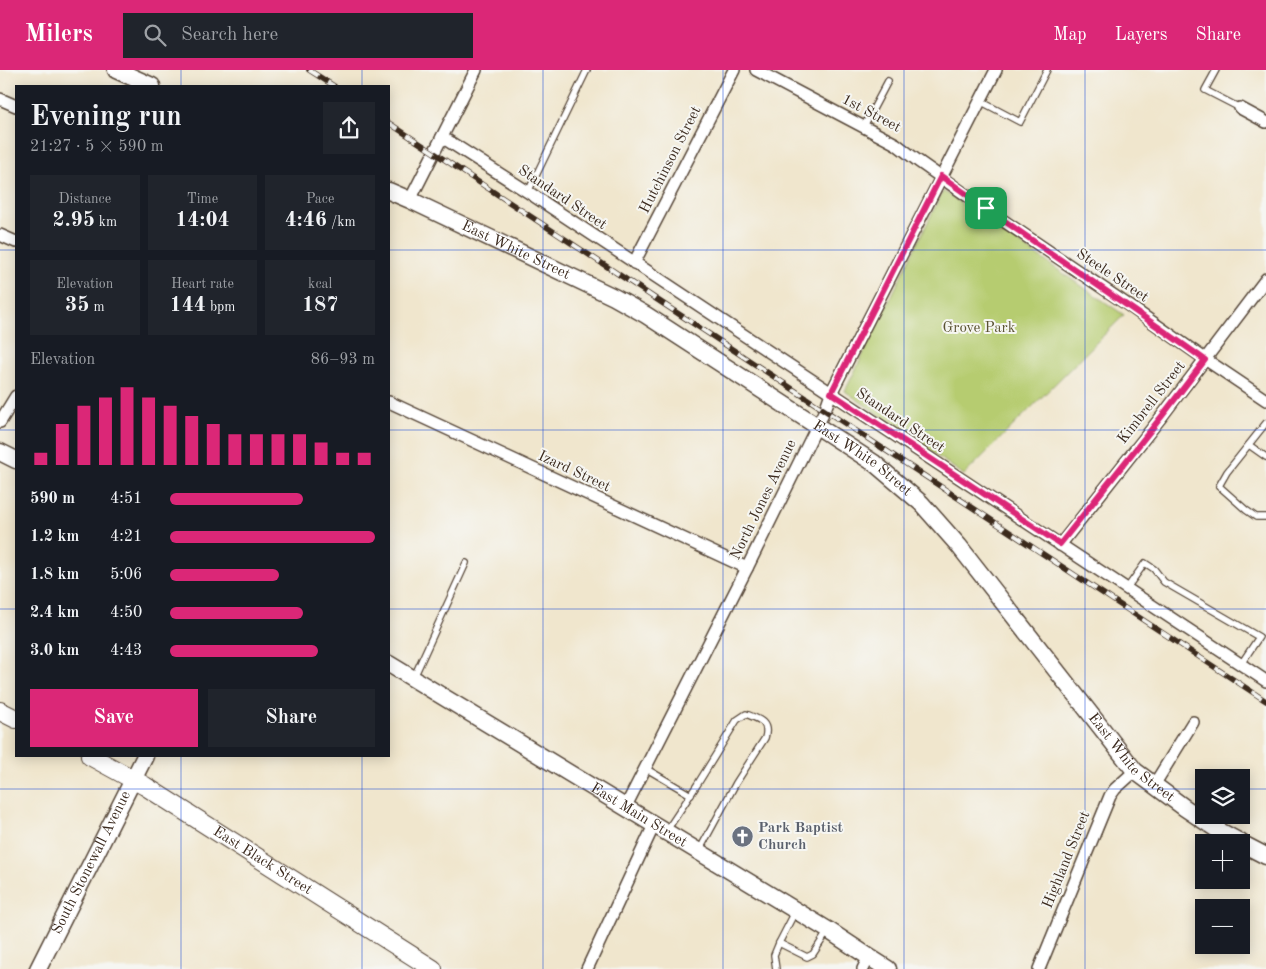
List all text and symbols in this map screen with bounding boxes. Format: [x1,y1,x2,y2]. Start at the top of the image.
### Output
search box [123,13,473,58]
icon: search [141,21,169,49]
text: Milers [25,23,93,47]
text: Search here [181,26,278,45]
text: Map [1053,26,1087,44]
text: Layers [1115,26,1167,44]
text: Share [1195,26,1241,44]
street label: 1st Street [839,92,903,136]
button: share [323,102,375,154]
text: Evening run [30,104,182,132]
street label: Hutchinson Street [638,104,704,216]
text: 21:27 · 5 × 590 m [30,139,163,155]
street label: Standard Street [515,163,609,233]
pin [965,187,1007,229]
text: Distance [58,192,111,206]
text: Time [187,192,218,206]
text: Pace [306,192,334,206]
icon: arrive [972,194,1000,222]
text: 2.95 [52,210,95,231]
text: 14:04 [175,210,230,231]
text: 4:46 [285,210,327,231]
text: km [95,215,117,229]
text: /km [327,215,356,229]
street label: East White Street [459,218,572,282]
street label: Steele Street [1073,247,1151,305]
text: Elevation [56,277,113,291]
text: Heart rate [171,277,234,291]
text: kcal [308,277,332,291]
text: 35 [65,295,89,316]
text: 144 [169,295,206,316]
text: 187 [302,295,338,316]
text: m [89,300,105,314]
text: bpm [206,300,236,314]
park label: Grove Park [943,321,1016,336]
text: Elevation [30,352,95,368]
text: 86–93 m [311,352,375,368]
street label: Kimbrell Street [1115,359,1189,447]
street label: Standard Street [853,386,947,456]
street label: East White Street [810,418,915,499]
street label: North Jones Avenue [728,437,800,562]
street label: Izard Street [536,449,612,495]
text: 590 m [30,491,75,507]
text: 4:51 [110,491,142,507]
text: 1.2 km [30,529,79,545]
text: 4:21 [110,529,142,545]
text: 1.8 km [30,567,79,583]
text: 5:06 [110,567,142,583]
text: 2.4 km [30,605,79,621]
text: 4:50 [110,605,142,621]
text: 3.0 km [30,643,79,659]
text: 4:43 [110,643,142,659]
button: Save [30,689,198,747]
button: Share [208,689,375,747]
street label: East White Street [1085,710,1177,805]
map controls [1195,769,1250,954]
button: layers [1195,769,1250,824]
street label: East Main Street [588,780,690,850]
street label: South Stonewall Avenue [49,789,134,937]
street label: Highland Street [1041,809,1093,911]
place label: Park Baptist Church [758,821,843,853]
street label: East Black Street [210,824,315,898]
church icon: Park Baptist Church [730,825,754,849]
button: + [1195,834,1250,889]
button: − [1195,899,1250,954]

